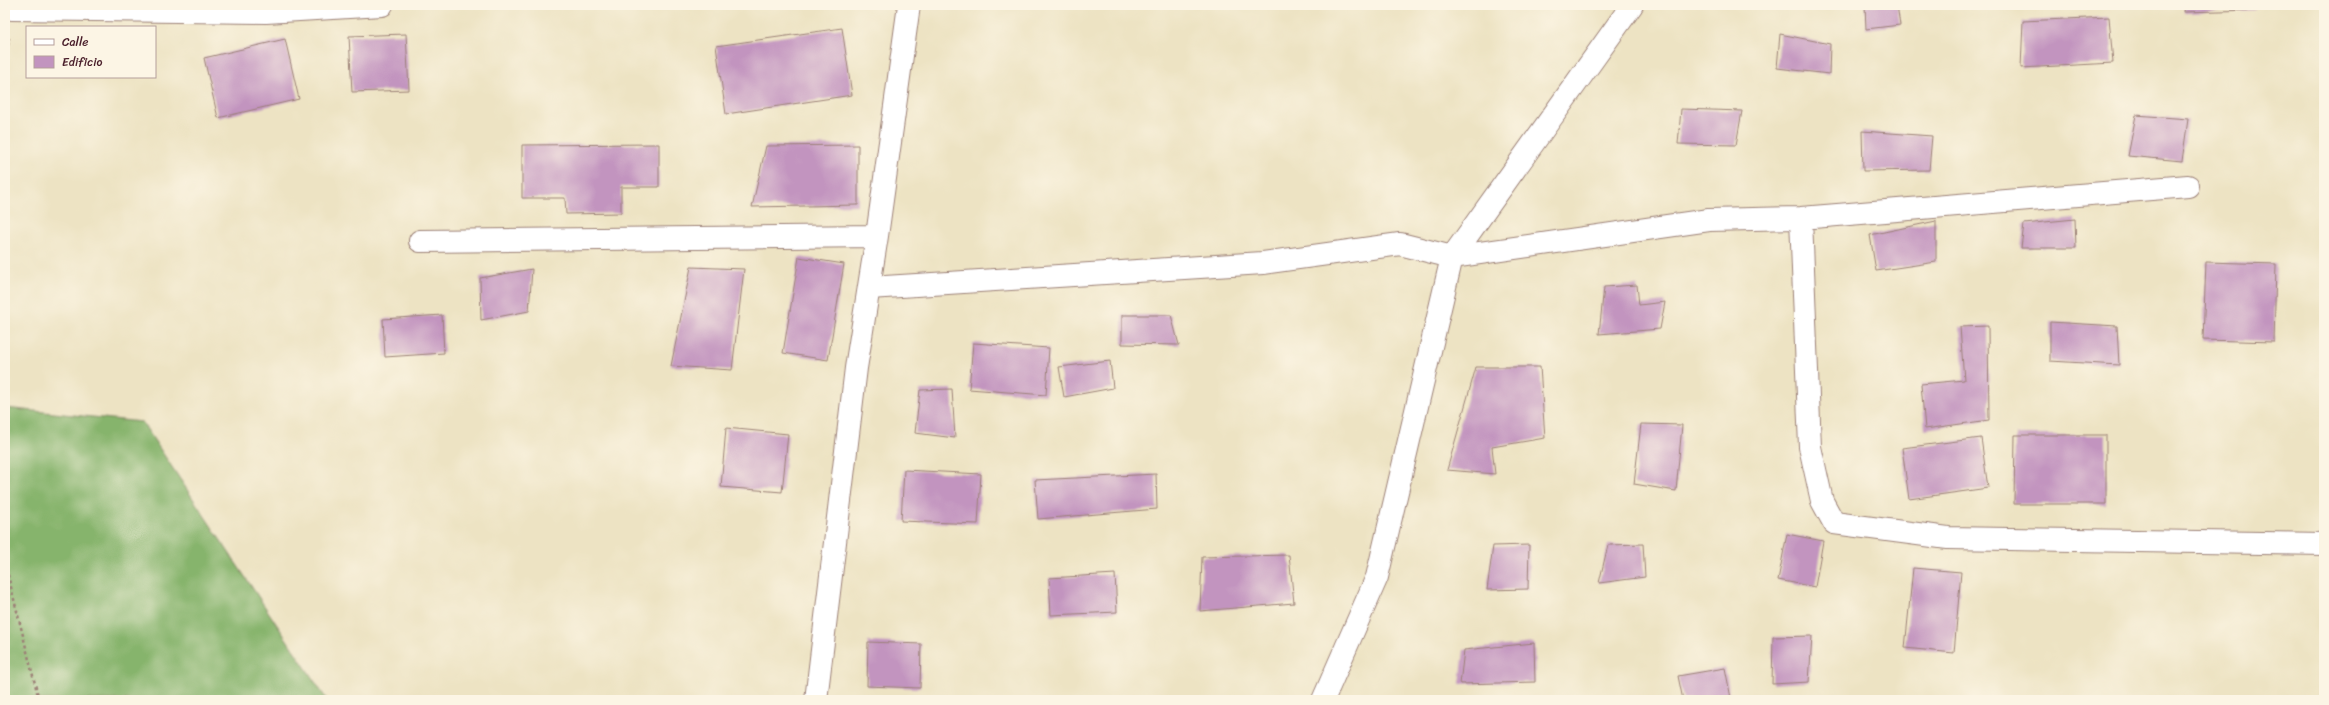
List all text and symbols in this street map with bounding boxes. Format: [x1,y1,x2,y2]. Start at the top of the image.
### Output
legend [26,26,156,78]
text: Calle [62,31,89,53]
text: Edificio [62,51,102,73]

